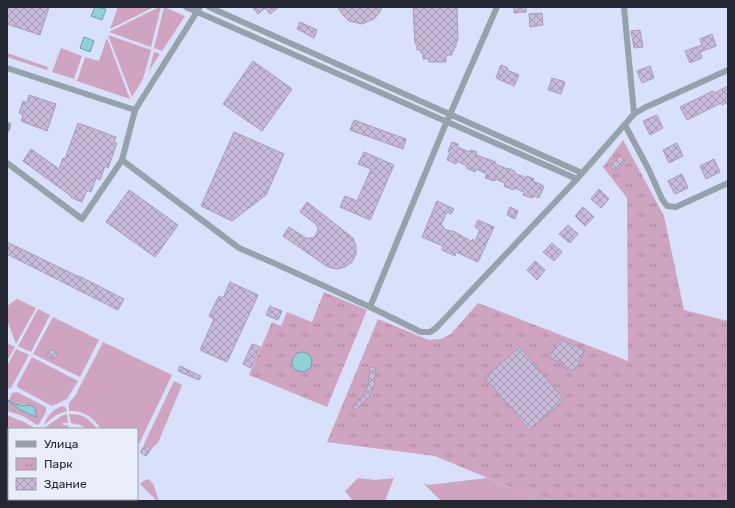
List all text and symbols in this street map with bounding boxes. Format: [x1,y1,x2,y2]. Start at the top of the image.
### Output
legend [8,428,138,500]
text: Улица [44,437,78,451]
text: Парк [44,457,73,471]
text: Здание [44,477,87,491]

